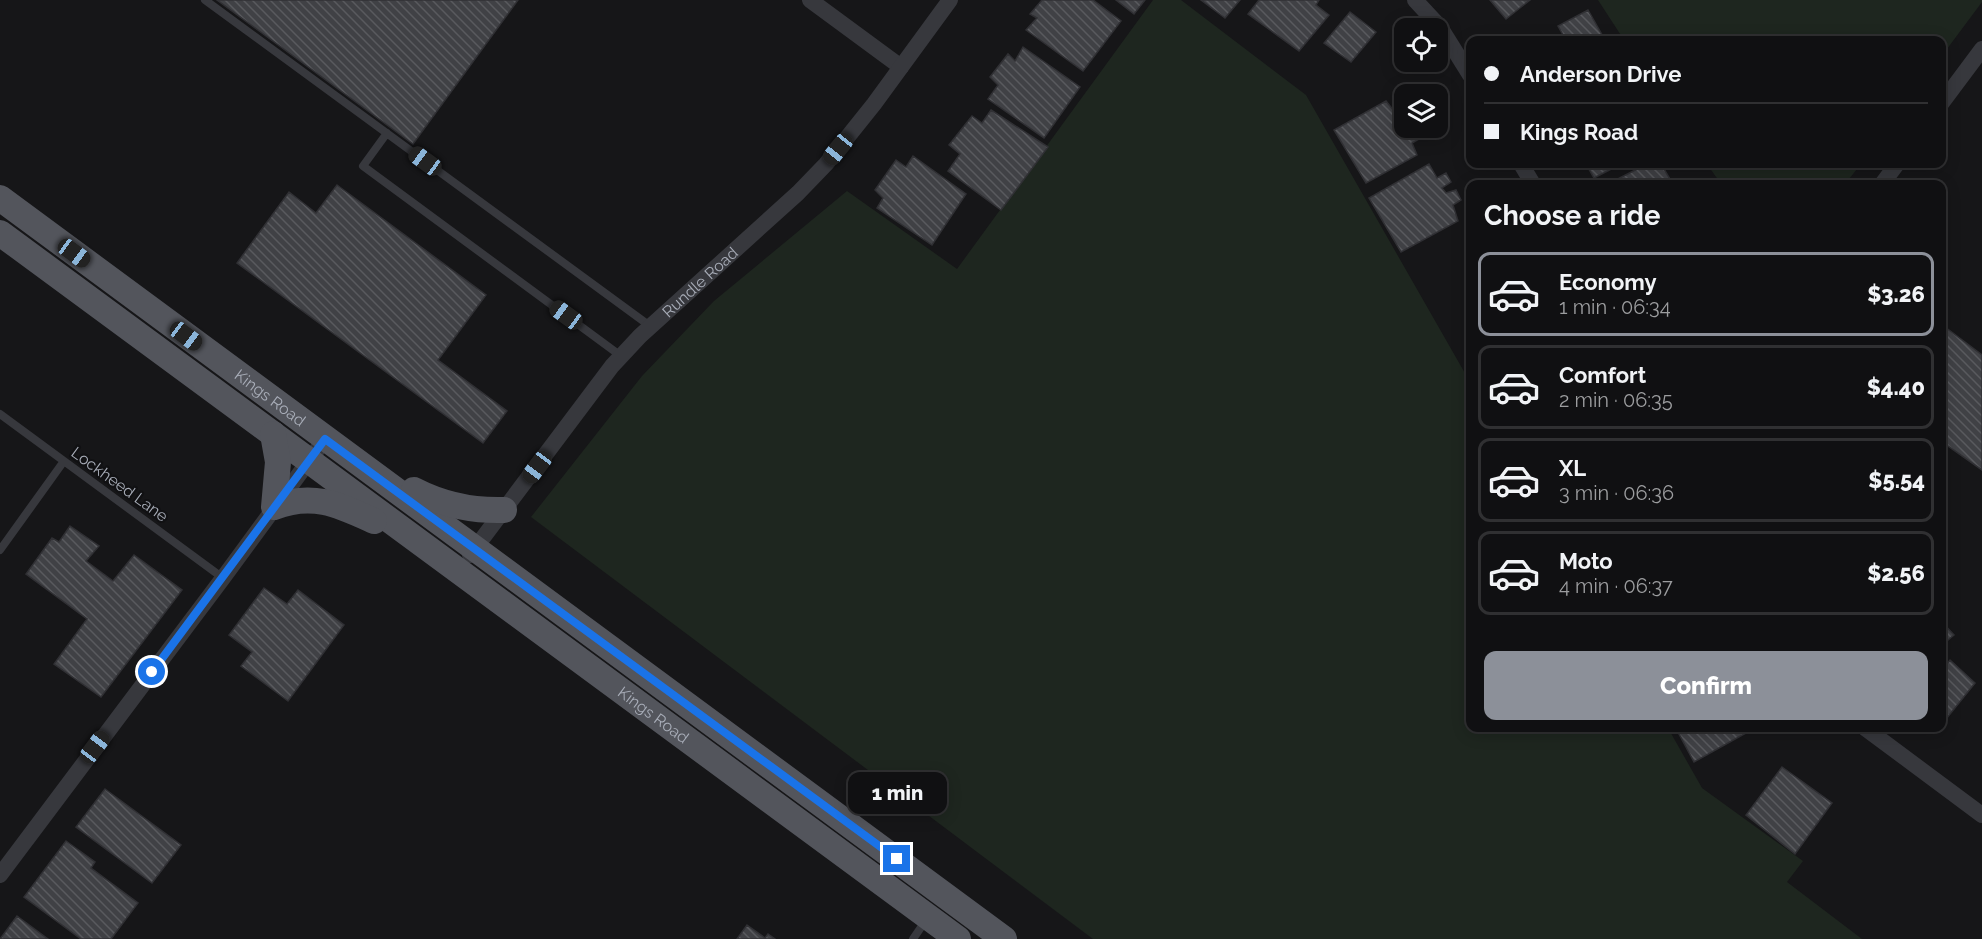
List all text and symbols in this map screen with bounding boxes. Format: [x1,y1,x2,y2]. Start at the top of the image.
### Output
map controls [1394,18,1448,138]
button: locate [1394,18,1448,72]
text: Anderson Drive [1520,61,1681,87]
button: layers [1394,84,1448,138]
text: Kings Road [1520,119,1638,145]
car [820,129,856,169]
car [405,143,445,179]
text: Choose a ride [1484,200,1660,231]
car [54,235,94,271]
street label: Rundle Road [658,243,742,321]
icon: car [1487,267,1541,321]
text: Economy [1559,269,1657,295]
text: $3.26 [1867,281,1925,307]
text: 1 min · 06:34 [1559,295,1671,319]
car [546,297,586,333]
car [166,318,206,354]
icon: car [1487,360,1541,414]
text: Comfort [1559,362,1646,388]
street label: Kings Road [231,366,309,430]
text: $4.40 [1867,374,1925,400]
text: 2 min · 06:35 [1559,388,1673,412]
street label: Lockheed Lane [68,443,172,526]
car [519,447,555,487]
icon: car [1487,453,1541,507]
text: XL [1559,455,1586,481]
text: $5.54 [1868,467,1925,493]
text: 3 min · 06:36 [1559,481,1674,505]
icon: car [1487,546,1541,600]
text: Moto [1559,548,1613,574]
text: $2.56 [1867,560,1925,586]
text: 4 min · 06:37 [1559,574,1673,598]
button: Confirm [1484,651,1928,720]
route start [138,658,165,685]
street label: Kings Road [614,683,693,747]
car [77,727,113,767]
callout: 1 min [848,772,946,814]
text: 1 min [872,781,923,805]
route end [883,845,910,872]

